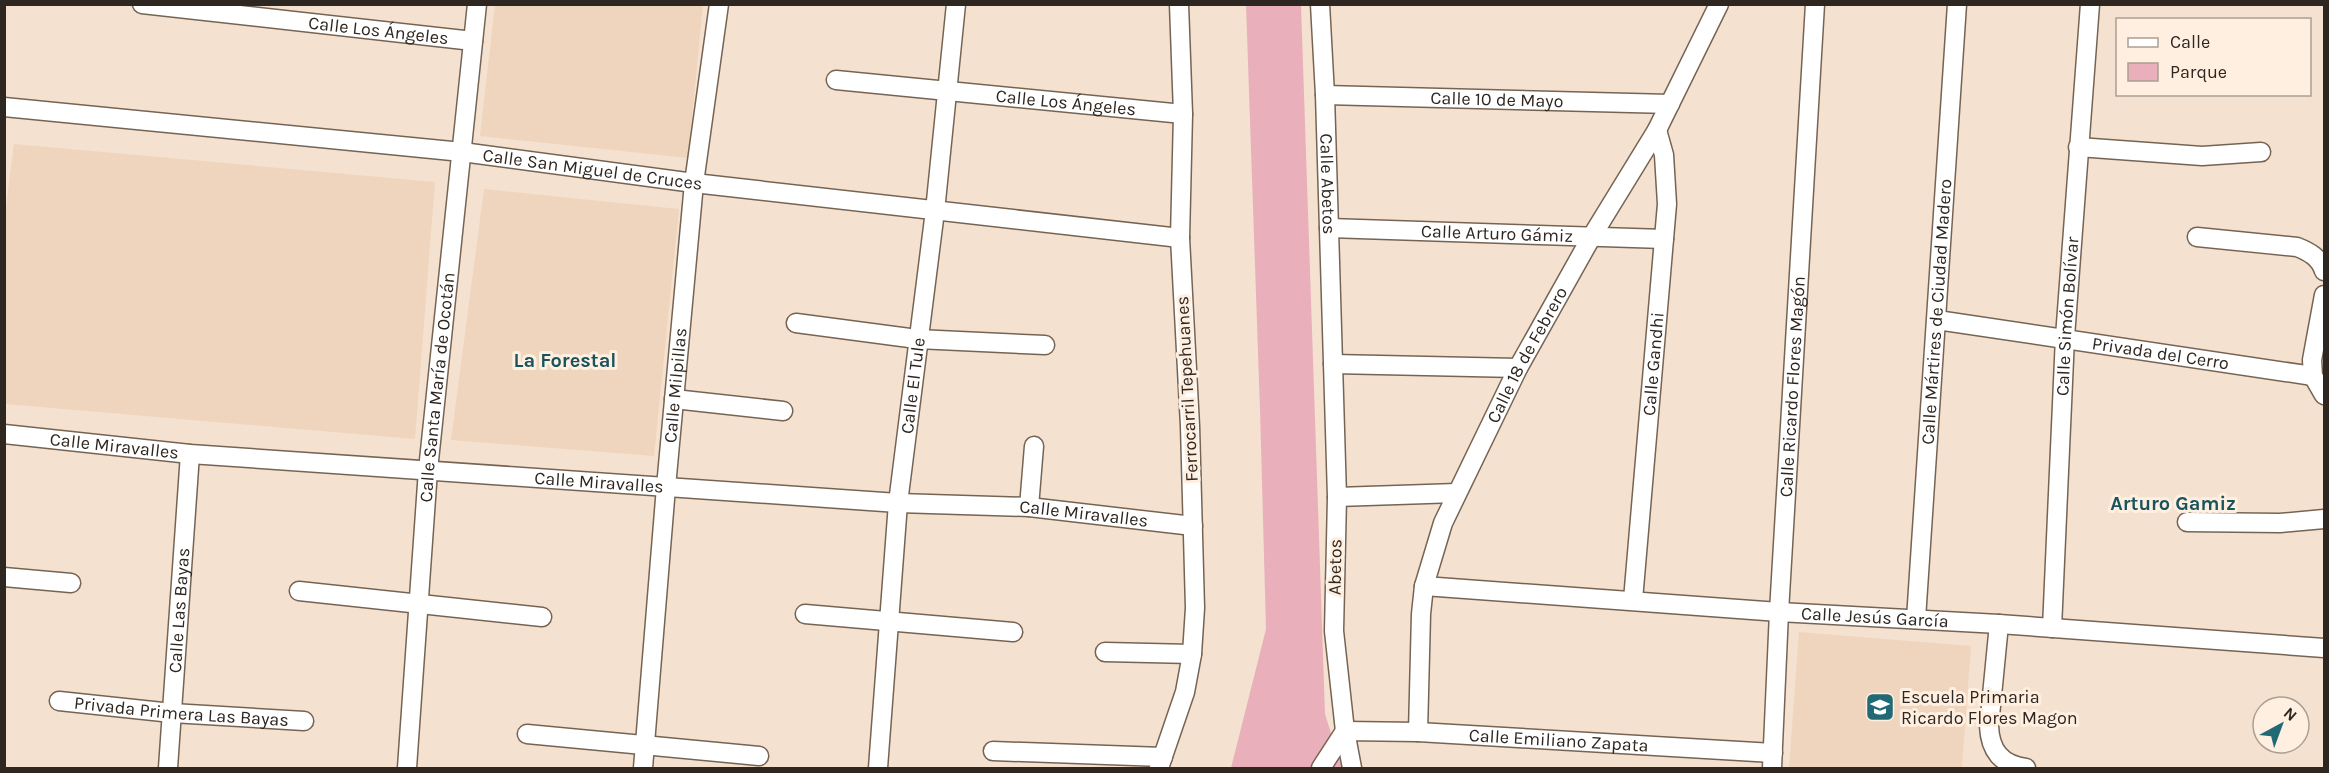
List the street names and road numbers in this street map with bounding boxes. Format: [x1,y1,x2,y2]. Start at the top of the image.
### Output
street label: Calle Los Ángeles [307,12,450,49]
street label: Calle Los Ángeles [995,85,1137,120]
street label: Calle 10 de Mayo [1430,87,1564,112]
street label: Calle Abetos [1315,133,1340,235]
street label: Calle San Miguel de Cruces [481,144,704,195]
street label: Calle Mártires de Ciudad Madero [1917,178,1956,445]
street label: Calle Arturo Gámiz [1421,220,1573,247]
street label: Calle Simón Bolívar [2051,235,2084,397]
street label: Calle Santa María de Ocotán [415,271,460,503]
street label: Calle Ricardo Flores Magón [1775,275,1810,498]
street label: Calle 18 de Febrero [1482,283,1572,427]
street label: Ferrocarril Tepehuanes [1171,296,1203,482]
street label: Calle Gandhi [1638,311,1669,417]
street label: Calle Milpillas [659,327,692,444]
street label: Privada del Cerro [2091,332,2230,374]
street label: Calle El Tule [896,336,930,435]
street label: Calle Miravalles [49,428,180,464]
street label: Calle Miravalles [534,467,664,498]
street label: Calle Miravalles [1019,496,1149,532]
street label: Abetos [1324,539,1346,595]
street label: Calle Las Bayas [164,547,194,674]
street label: Calle Jesús García [1800,602,1949,632]
street label: Privada Primera Las Bayas [73,692,289,731]
street label: Calle Emiliano Zapata [1468,724,1649,757]

